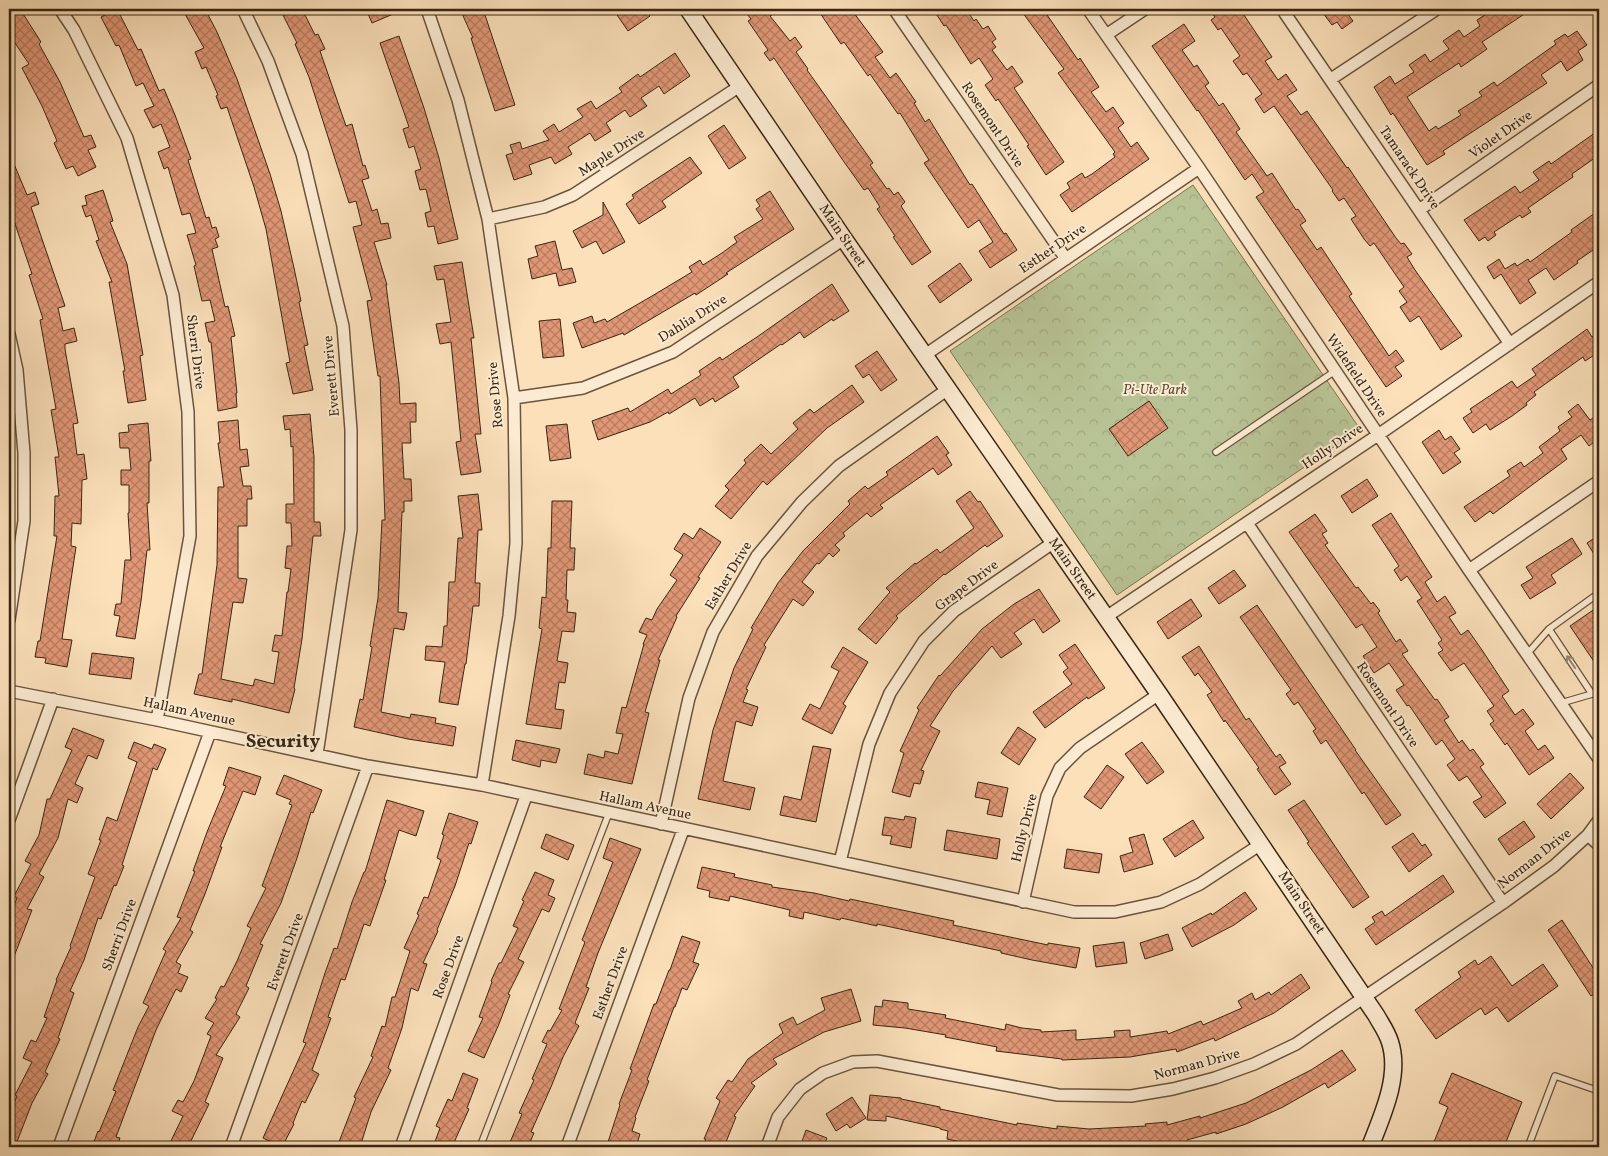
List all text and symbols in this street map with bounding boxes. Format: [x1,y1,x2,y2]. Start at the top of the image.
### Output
street label: Rosemont Drive [956,78,1028,172]
street label: Violet Drive [1466,106,1537,164]
street label: Tamarack Drive [1374,122,1444,214]
street label: Maple Drive [575,124,649,182]
street label: Main Street [814,201,870,271]
street label: Esther Drive [1016,219,1091,278]
street label: Dahlia Drive [655,290,731,348]
street label: Sherri Drive [181,313,209,391]
street label: Widefield Drive [1321,331,1391,422]
street label: Everett Drive [319,334,345,417]
street label: Rose Drive [484,361,508,429]
park label: Pi-Ute Park [1123,381,1187,400]
street label: Holly Drive [1299,419,1368,475]
street label: Main Street [1044,534,1100,604]
street label: Esther Drive [701,538,757,614]
street label: Grape Drive [931,556,1003,616]
one-way arrow [1565,655,1575,669]
street label: Rosemont Drive [1351,658,1423,752]
street label: Hallam Avenue [141,693,237,731]
district label: Security [246,729,320,755]
street label: Hallam Avenue [597,787,693,825]
street label: Holly Drive [1007,791,1043,864]
street label: Norman Drive [1494,824,1576,894]
street label: Main Street [1273,868,1329,938]
street label: Sherri Drive [98,896,142,974]
street label: Everett Drive [263,910,309,994]
street label: Rose Drive [429,932,469,1001]
street label: Esther Drive [589,943,633,1023]
street label: Norman Drive [1152,1044,1243,1086]

